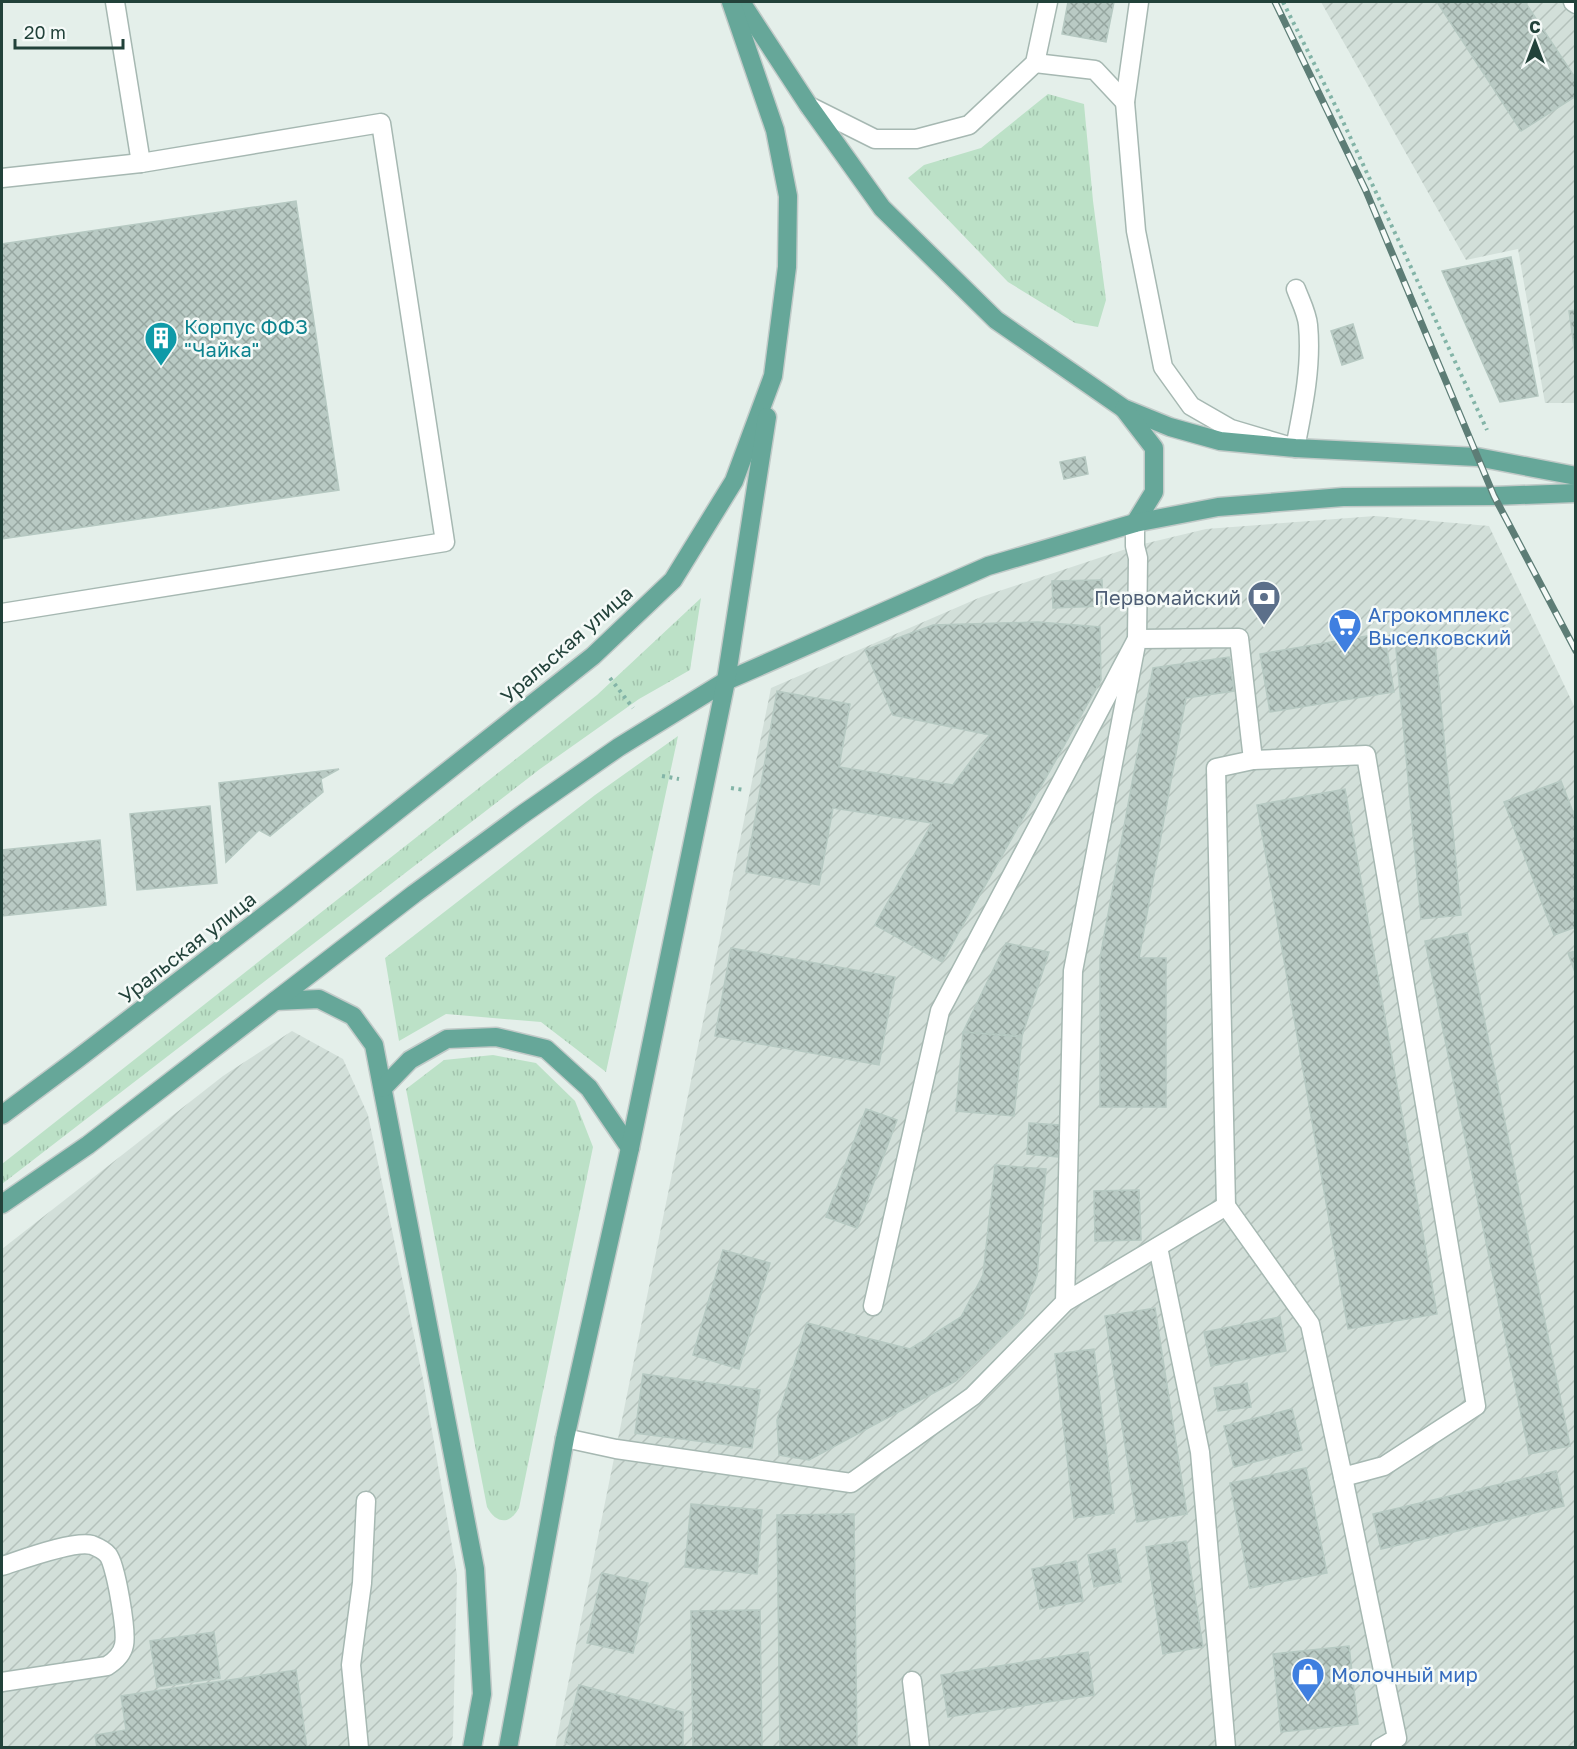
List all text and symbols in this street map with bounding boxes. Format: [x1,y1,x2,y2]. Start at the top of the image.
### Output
scale bar [15,12,123,50]
north arrow [1505,12,1565,72]
text: С [1529,17,1541,37]
text: 20 m [24,21,66,43]
place label: Корпус ФФЗ "Чайка" [184,314,308,361]
building icon: Корпус ФФЗ "Чайка" [143,320,179,367]
bank icon: Первомайский [1246,579,1282,626]
street label: Уральская улица [495,580,637,708]
place label: Первомайский [1094,585,1241,609]
place label: Агрокомплекс Выселковский [1368,602,1511,649]
supermarket icon: Агрокомплекс Выселковский [1327,607,1363,654]
street label: Уральская улица [114,886,260,1008]
shop icon: Молочный мир [1290,1656,1326,1703]
place label: Молочный мир [1331,1662,1478,1686]

